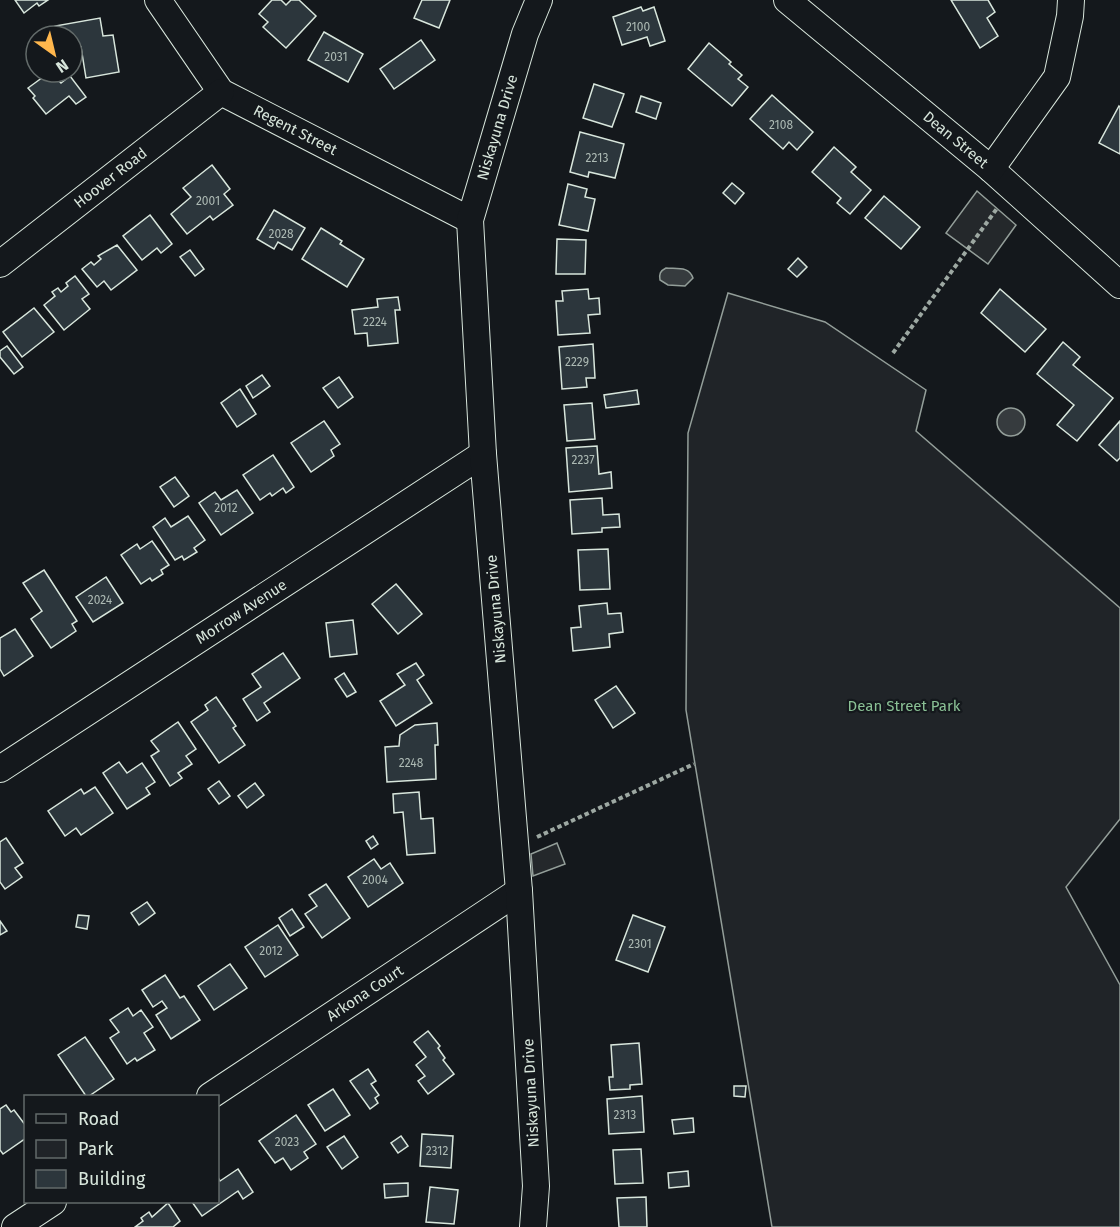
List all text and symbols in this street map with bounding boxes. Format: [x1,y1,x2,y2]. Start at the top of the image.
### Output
house number: 2100 [626,20,650,34]
north arrow [24,24,84,84]
house number: 2031 [324,50,348,64]
text: N [52,55,72,77]
street label: Niskayuna Drive [473,72,521,182]
street label: Regent Street [250,101,341,159]
street label: Dean Street [919,107,992,172]
house number: 2108 [769,118,793,132]
street label: Hoover Road [70,144,151,212]
house number: 2213 [586,151,608,165]
house number: 2001 [196,194,220,208]
house number: 2028 [268,227,294,241]
house number: 2224 [363,315,388,329]
house number: 2229 [565,355,589,369]
house number: 2237 [571,453,595,467]
house number: 2012 [214,501,238,515]
street label: Niskayuna Drive [482,554,510,664]
street label: Morrow Avenue [192,575,290,648]
house number: 2024 [88,593,113,607]
park label: Dean Street Park [848,697,961,715]
house number: 2248 [399,756,424,770]
house number: 2004 [362,873,388,887]
house number: 2301 [628,937,652,951]
house number: 2012 [259,944,283,958]
street label: Arkona Court [323,961,407,1025]
street label: Niskayuna Drive [519,1038,543,1148]
legend [24,1095,219,1203]
text: Road [78,1108,120,1130]
house number: 2313 [614,1108,636,1122]
house number: 2023 [275,1135,299,1149]
text: Park [78,1138,114,1160]
house number: 2312 [426,1144,448,1158]
text: Building [78,1168,146,1190]

